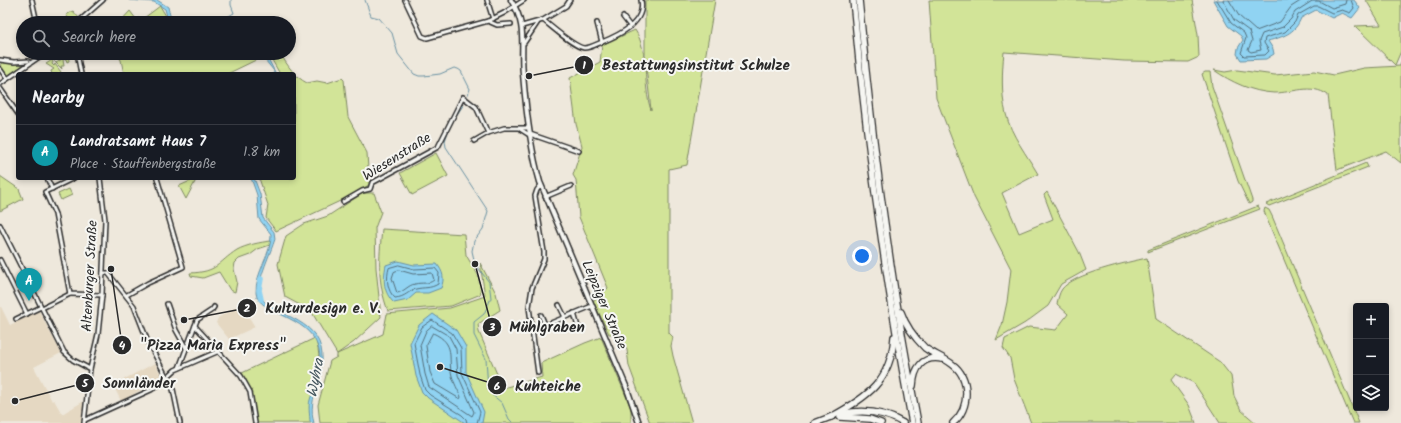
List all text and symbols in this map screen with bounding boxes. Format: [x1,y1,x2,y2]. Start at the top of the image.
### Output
search box [16,16,296,60]
text: Search here [62,26,136,50]
icon: search [30,27,52,49]
callout: Bestattungsinstitut Schulze [574,52,798,79]
text: Bestattungsinstitut Schulze [602,54,791,78]
text: 1 [582,56,586,75]
text: Nearby [32,85,84,112]
street label: Wiesenstraße [358,127,436,187]
text: Landratsamt Haus 7 [70,130,206,154]
text: A [41,142,49,163]
text: 1.8 km [243,142,280,163]
text: Place · Stauffenbergstraße [70,154,216,175]
street label: Altenburger Straße [76,219,104,332]
your location [852,246,872,266]
street label: Leipziger Straße [575,257,633,354]
pin: A [16,268,42,301]
callout: Kulturdesign e. V. [237,294,389,321]
text: Kulturdesign e. V. [265,297,381,321]
text: 2 [244,299,251,318]
map controls [1353,303,1389,411]
button: + [1353,303,1389,339]
callout: Mühlgraben [482,314,593,341]
text: Mühlgraben [509,316,585,340]
text: 3 [488,318,496,337]
callout: "Pizza Maria Express" [112,332,294,359]
text: "Pizza Maria Express" [140,334,286,358]
text: 4 [119,336,126,355]
button: − [1353,339,1389,375]
water label: Wyhra [301,356,332,399]
callout: Sonnländer [75,370,183,397]
text: Sonnländer [103,372,176,396]
callout: Kuhteiche [487,372,589,399]
text: 5 [81,374,89,393]
text: Kuhteiche [515,375,582,399]
button: layers [1353,375,1389,411]
text: 6 [494,377,501,396]

